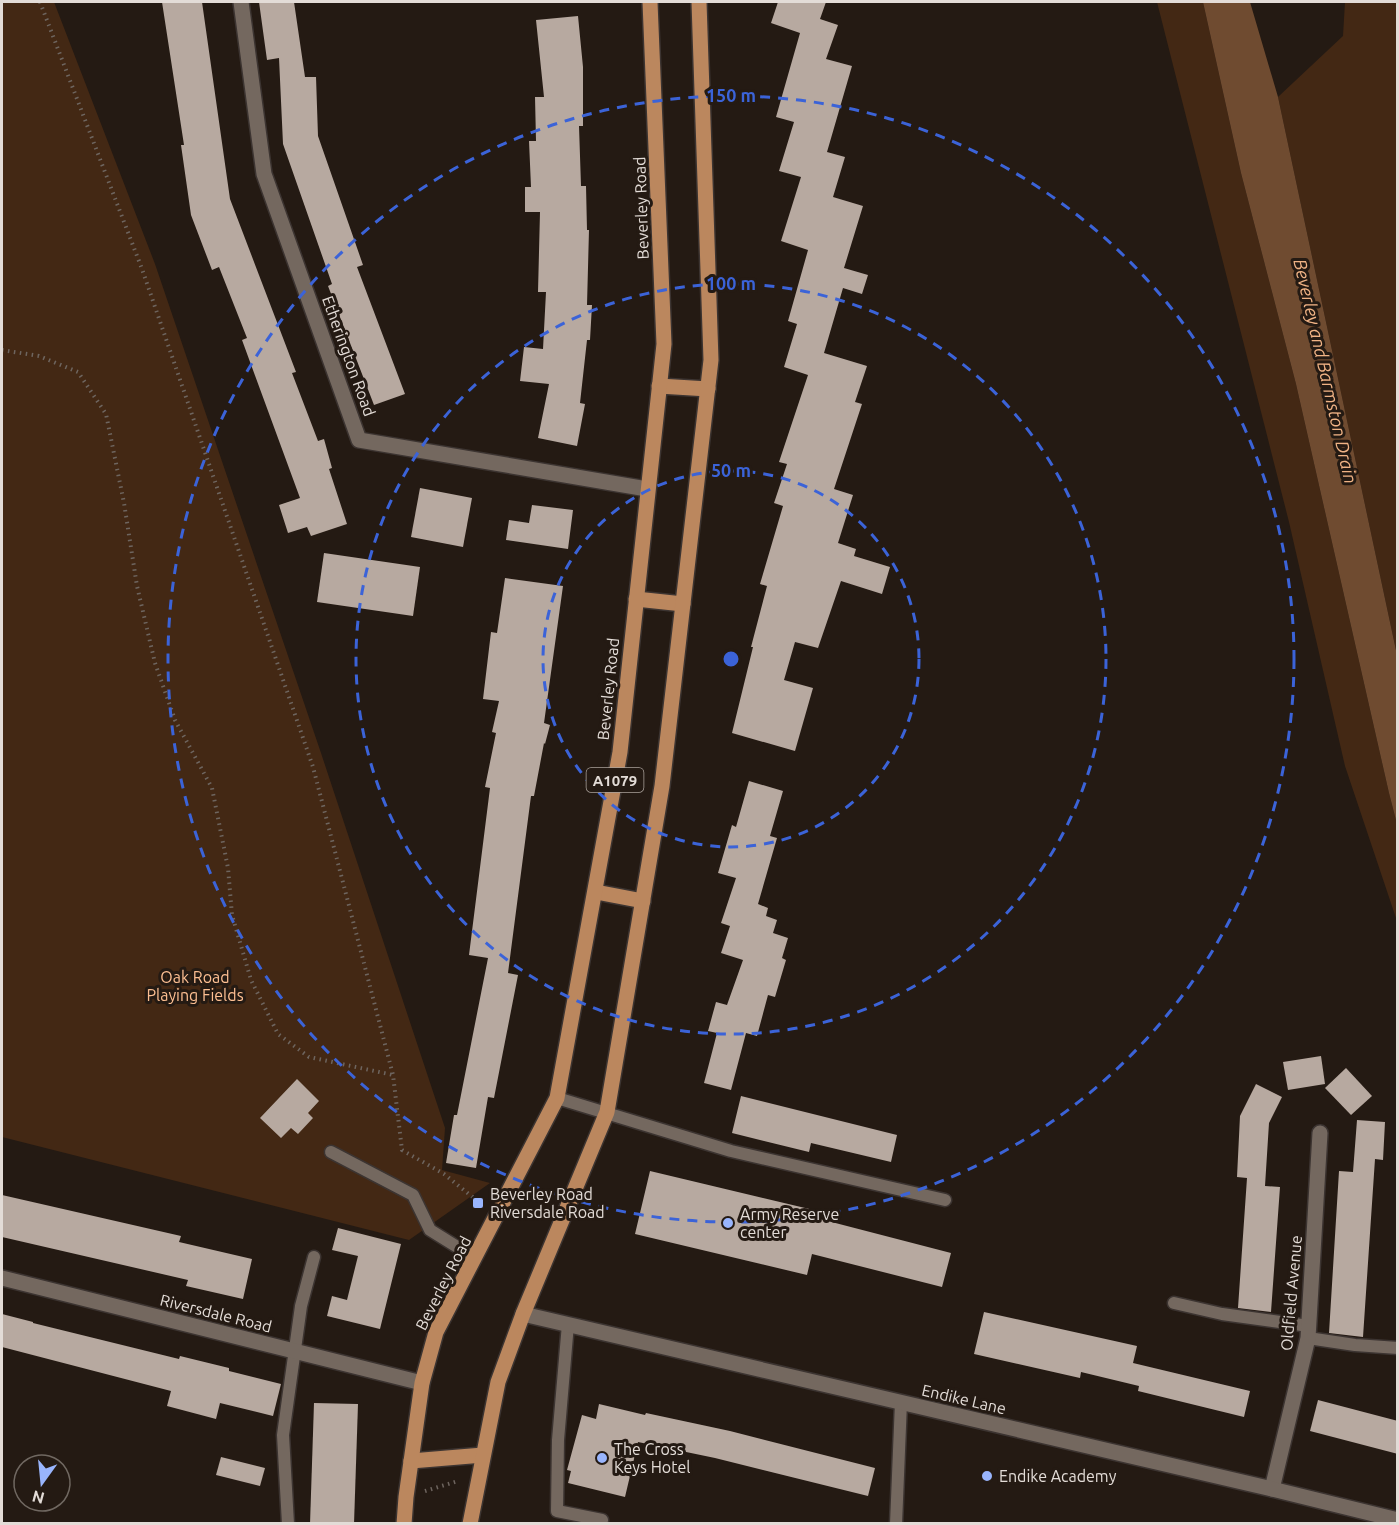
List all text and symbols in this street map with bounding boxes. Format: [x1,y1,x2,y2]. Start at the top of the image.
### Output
text: 150 m [706,85,756,105]
street label: Beverley Road [630,156,652,260]
water label: Beverley and Barmston Drain [1290,257,1362,485]
text: 100 m [706,273,756,293]
street label: Etherington Road [319,293,379,419]
text: 50 m [711,460,751,480]
street label: Beverley Road [594,637,622,741]
centre of rings [721,649,741,669]
road number: A1079 [586,768,644,792]
park label: Oak Road Playing Fields [146,968,244,1004]
place label: Beverley Road Riversdale Road [490,1185,605,1221]
marker: Beverley Road Riversdale Road [471,1196,485,1210]
place label: Army Reserve center [740,1205,839,1241]
marker: Army Reserve center [721,1216,735,1230]
street label: Beverley Road [412,1233,474,1333]
street label: Oldfield Avenue [1277,1234,1305,1352]
street label: Riversdale Road [158,1290,274,1336]
street label: Endike Lane [920,1381,1008,1417]
place label: The Cross Keys Hotel [614,1440,690,1476]
marker: The Cross Keys Hotel [595,1451,609,1465]
north arrow [12,1453,72,1513]
place label: Endike Academy [999,1467,1117,1485]
marker: Endike Academy [980,1469,994,1483]
text: N [30,1487,46,1508]

